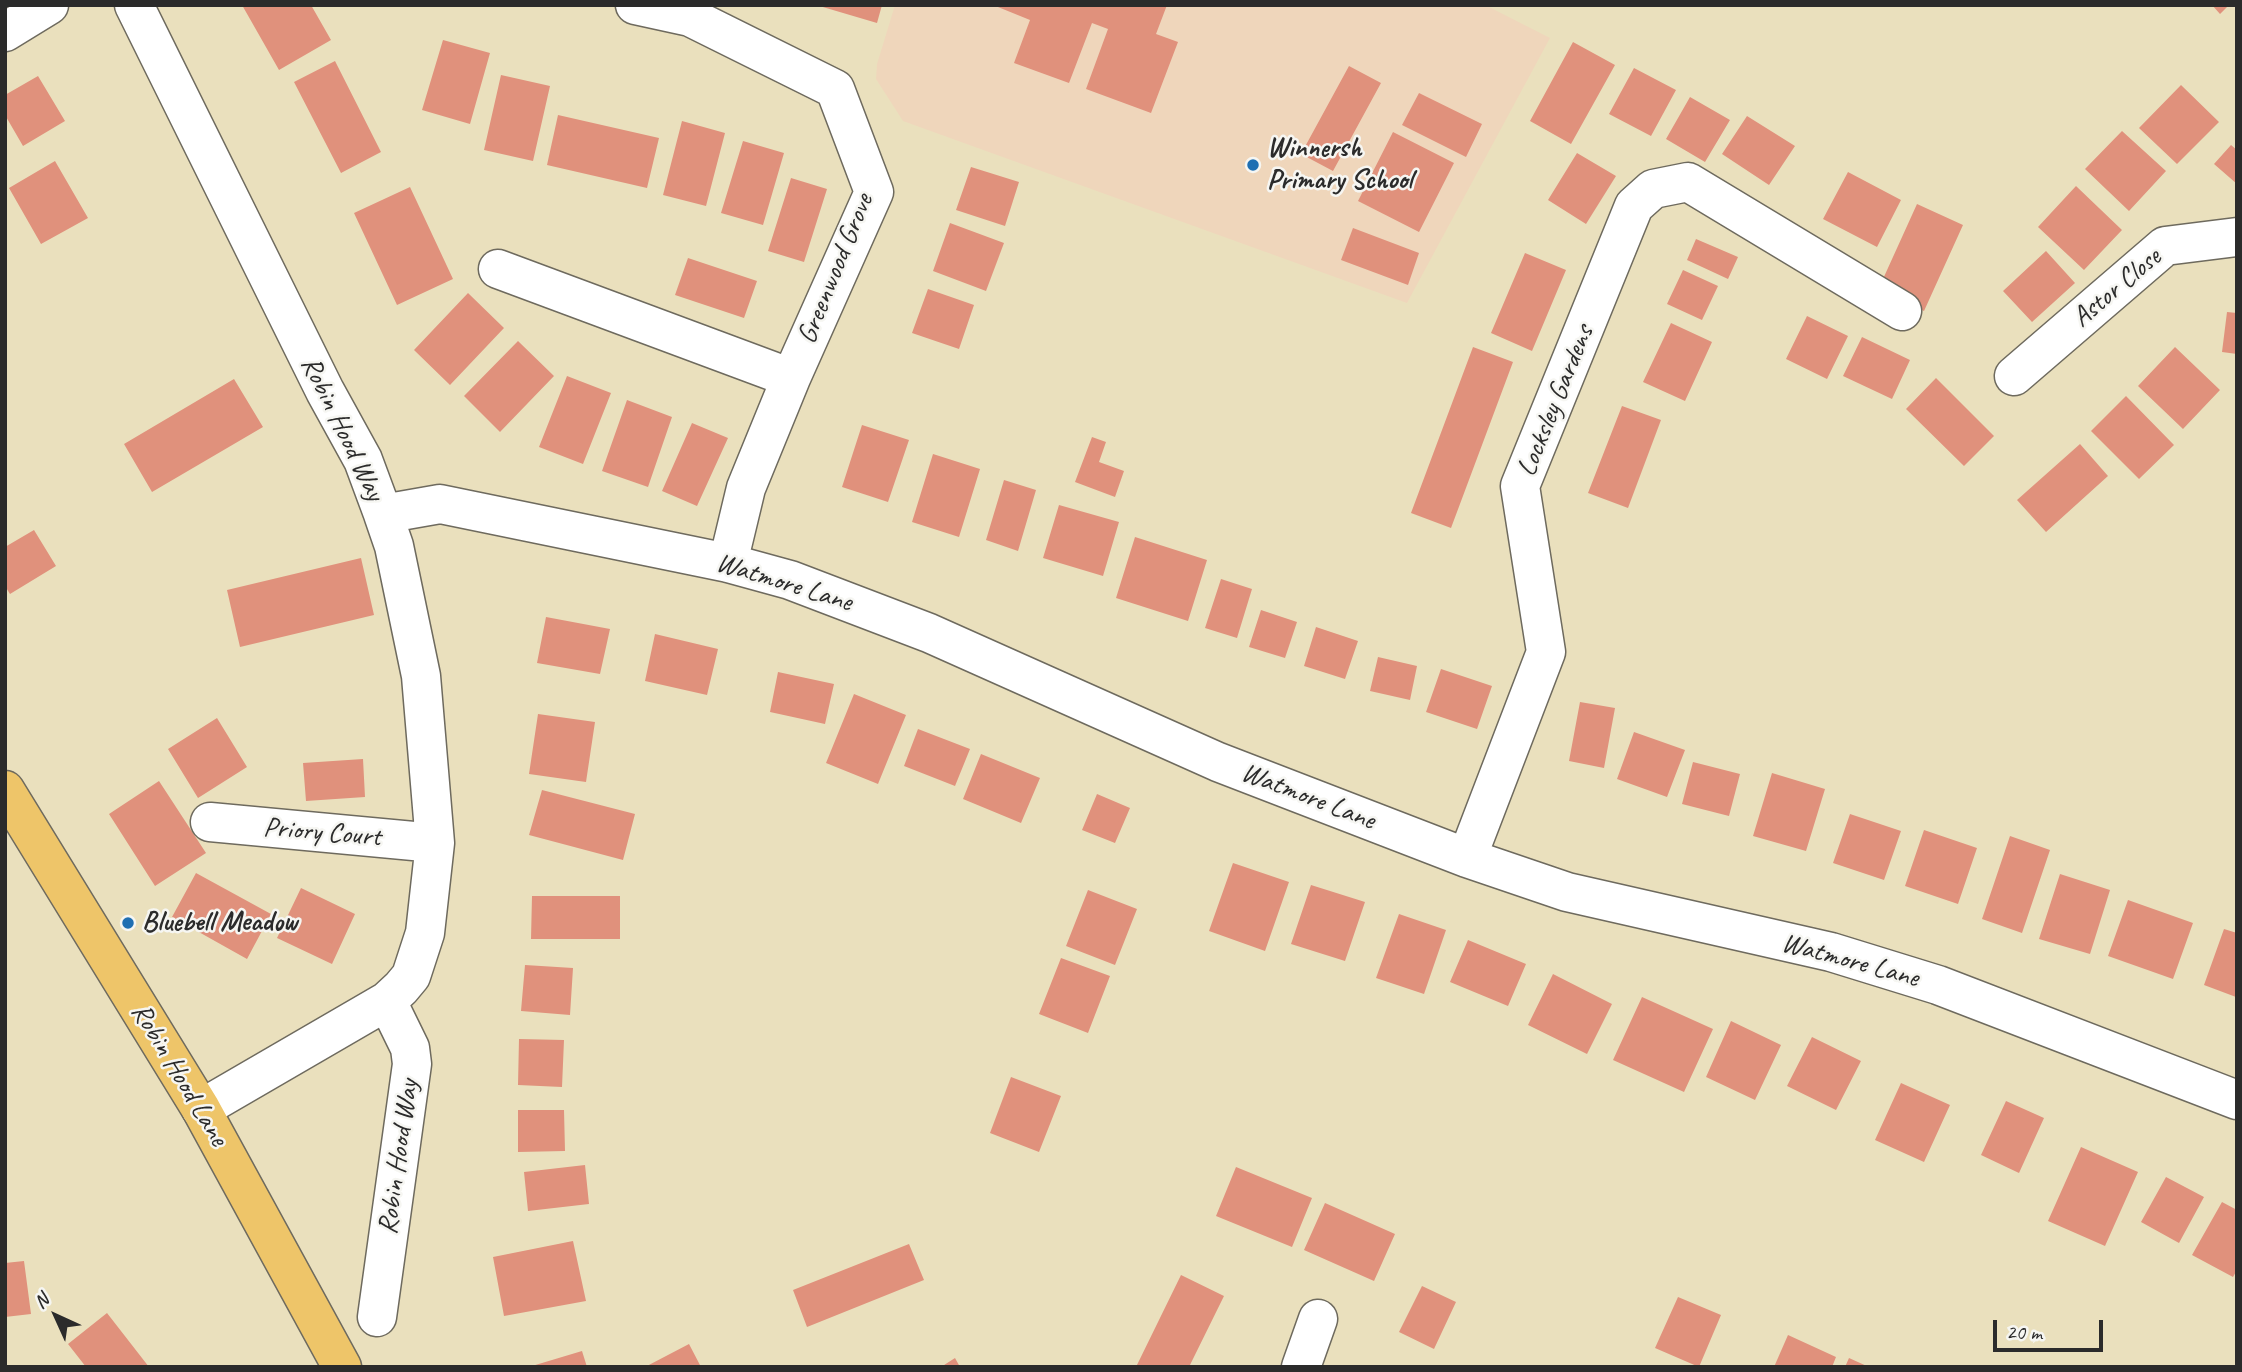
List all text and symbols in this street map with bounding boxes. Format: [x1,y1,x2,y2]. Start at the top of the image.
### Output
place label: Winnersh Primary School [1267,132,1413,198]
marker: Winnersh Primary School [1245,157,1261,173]
street label: Greenwood Grove [791,189,881,349]
street label: Astor Close [2066,241,2168,335]
street label: Locksley Gardens [1510,321,1602,481]
street label: Robin Hood Way [293,351,391,507]
street label: Watmore Lane [712,546,856,620]
street label: Watmore Lane [1236,756,1380,838]
street label: Priory Court [262,811,382,855]
place label: Bluebell Meadow [142,906,297,940]
marker: Bluebell Meadow [120,915,136,931]
street label: Watmore Lane [1778,927,1922,995]
street label: Robin Hood Lane [123,998,235,1152]
street label: Robin Hood Way [371,1077,427,1237]
north arrow [21,1281,91,1351]
text: N [29,1289,54,1314]
scale bar [1997,1306,2107,1350]
text: 20 m [2006,1319,2042,1345]

